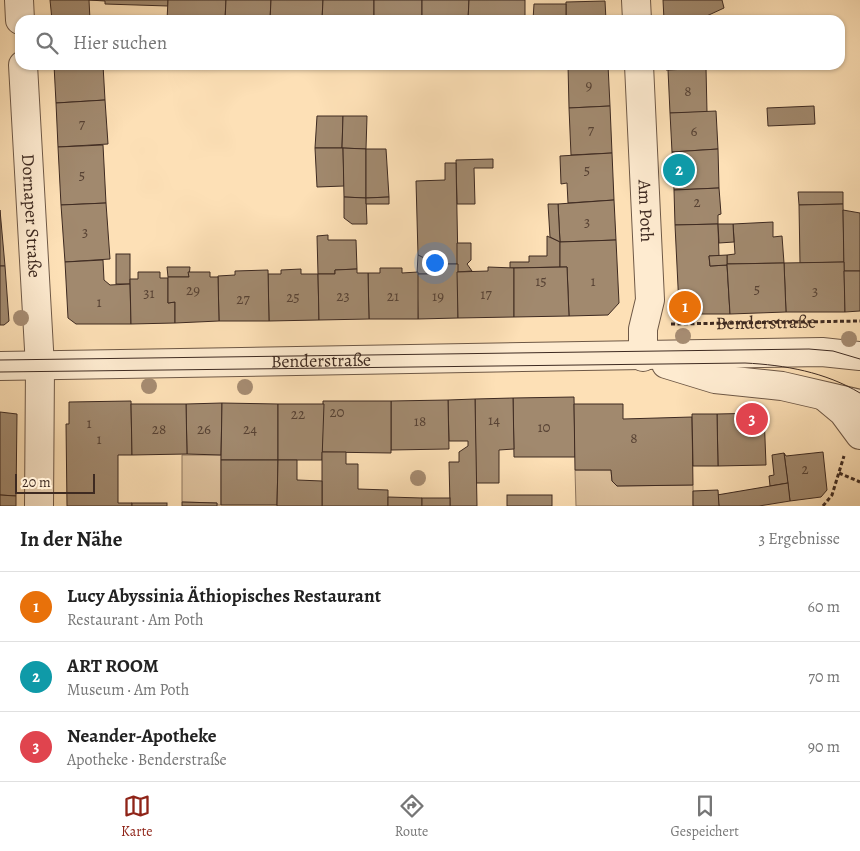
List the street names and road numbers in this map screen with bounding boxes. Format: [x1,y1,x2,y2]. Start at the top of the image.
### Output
street label: Dornaper Straße [16,153,47,278]
street label: Am Poth [632,178,659,243]
street label: Benderstraße [716,310,816,335]
street label: Benderstraße [271,348,371,373]

